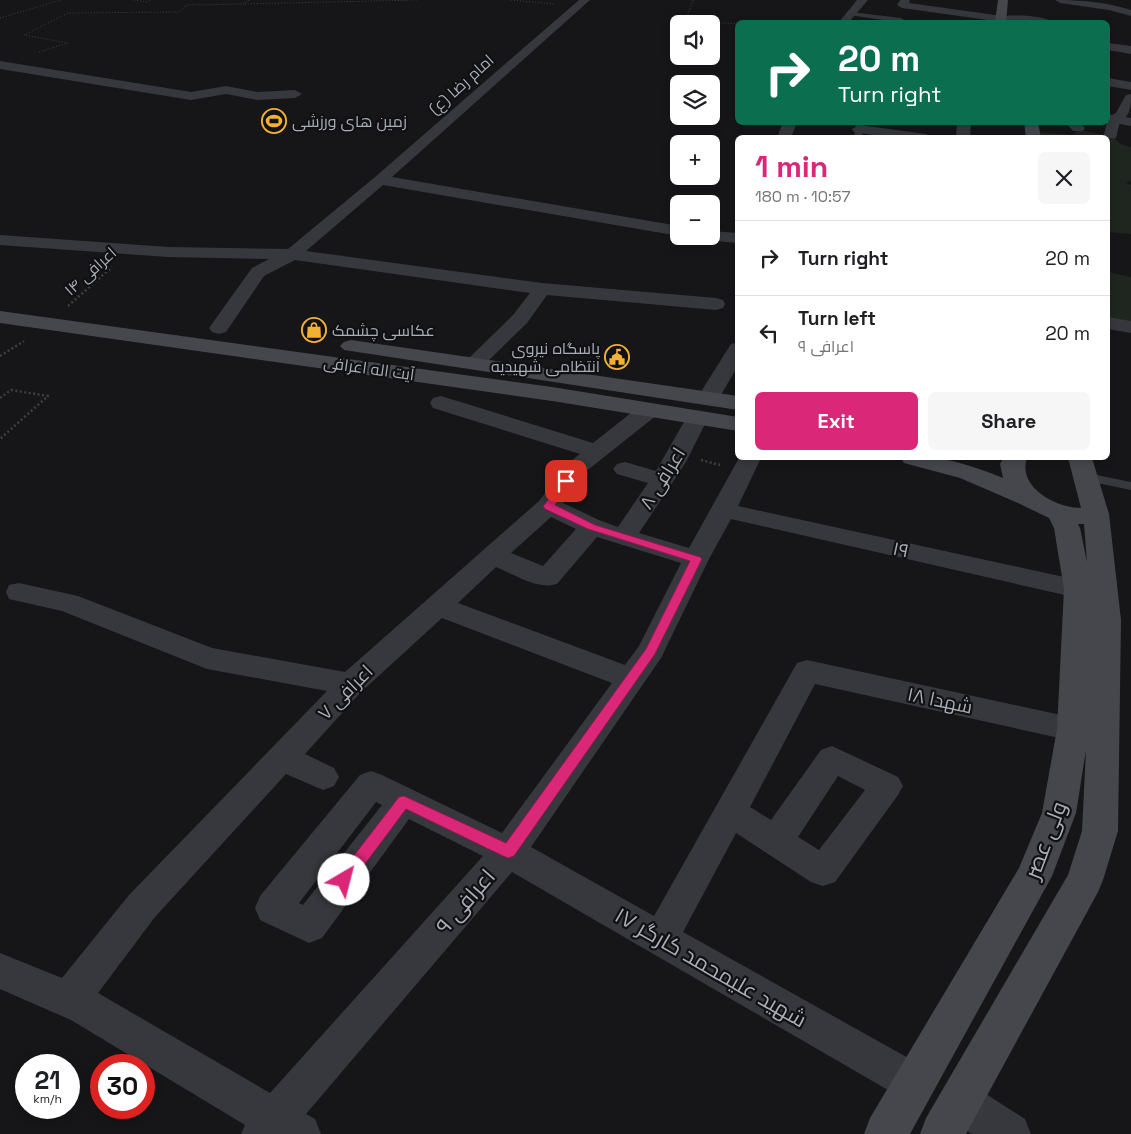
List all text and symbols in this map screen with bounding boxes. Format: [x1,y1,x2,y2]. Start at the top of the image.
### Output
map controls [670,15,720,245]
button: sound [670,15,720,65]
text: 20 m [838,37,920,81]
icon: right [755,40,820,105]
street label: امام رضا (ع) [424,50,499,120]
button: layers [670,75,720,125]
text: Turn right [838,80,941,108]
sports icon: زمین های ورزشی [261,108,287,134]
place label: زمین های ورزشی [292,111,407,132]
button: + [670,135,720,185]
text: 1 min [755,147,828,186]
button: close [1038,152,1090,204]
text: 180 m · 10:57 [755,186,850,207]
button: − [670,195,720,245]
street label: اعرافی ۱۴ [60,242,121,300]
icon: right [755,244,783,272]
text: Turn right [798,246,888,271]
text: 20 m [1045,246,1090,271]
text: Turn left [798,306,876,331]
shop icon: عکاسی چشمک [301,317,327,343]
icon: left [755,319,783,347]
place label: عکاسی چشمک [332,320,435,342]
text: 20 m [1045,321,1090,346]
text: اعرافی ۹ [798,336,854,357]
place label: پاسگاه نیروی انتظامی شهیدیه [491,338,601,377]
public building icon: پاسگاه نیروی انتظامی شهیدیه [604,344,630,370]
street label: آیت اله اعرافی [322,352,416,385]
button: Exit [755,392,918,450]
button: Share [928,392,1090,450]
street label: اعرافی ۸ [634,443,691,514]
pin [545,460,587,502]
icon: arrive [552,467,580,495]
street label: ۱۹ [891,536,911,563]
street label: اعرافی ۷ [312,659,378,725]
street label: شهدا ۱۸ [905,681,975,720]
street label: ولی عصر [1017,797,1073,885]
position arrow [317,853,369,905]
street label: اعرافی ۹ [429,863,501,939]
street label: شهید علیمحمد کارگر ۱۷ [610,901,812,1033]
speed limit sign: 30 [90,1054,155,1119]
text: 21 [34,1064,61,1096]
text: km/h [33,1091,62,1107]

